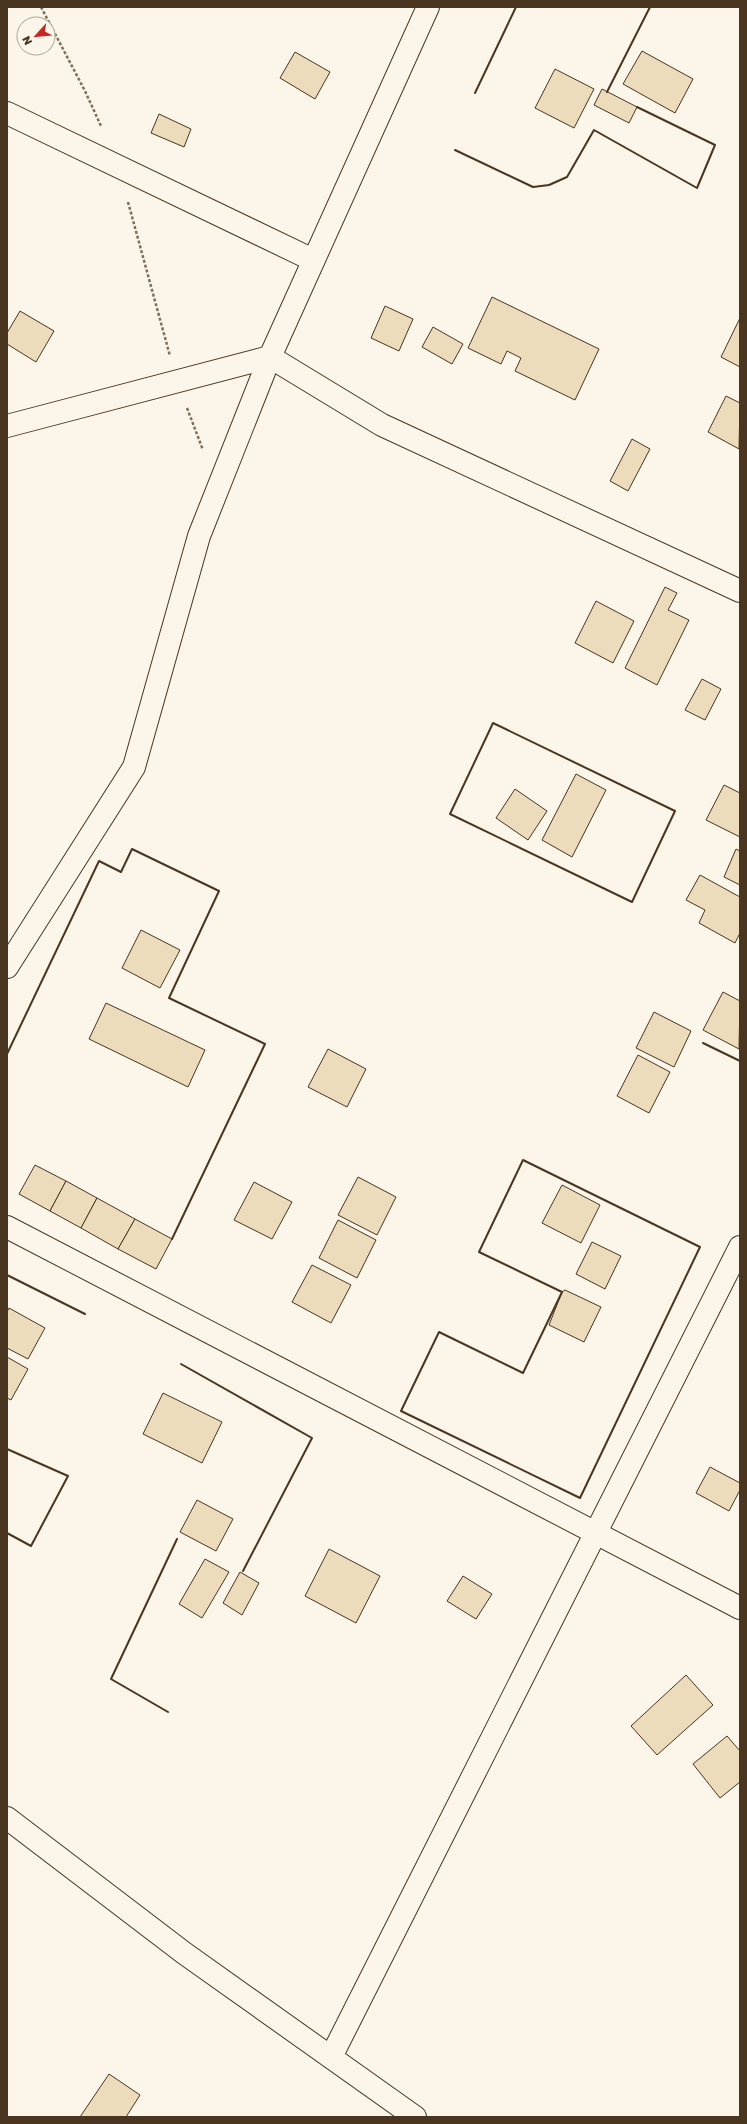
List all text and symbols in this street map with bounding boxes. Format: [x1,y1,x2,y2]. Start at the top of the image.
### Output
north arrow [16,16,56,56]
text: N [19,34,34,47]

